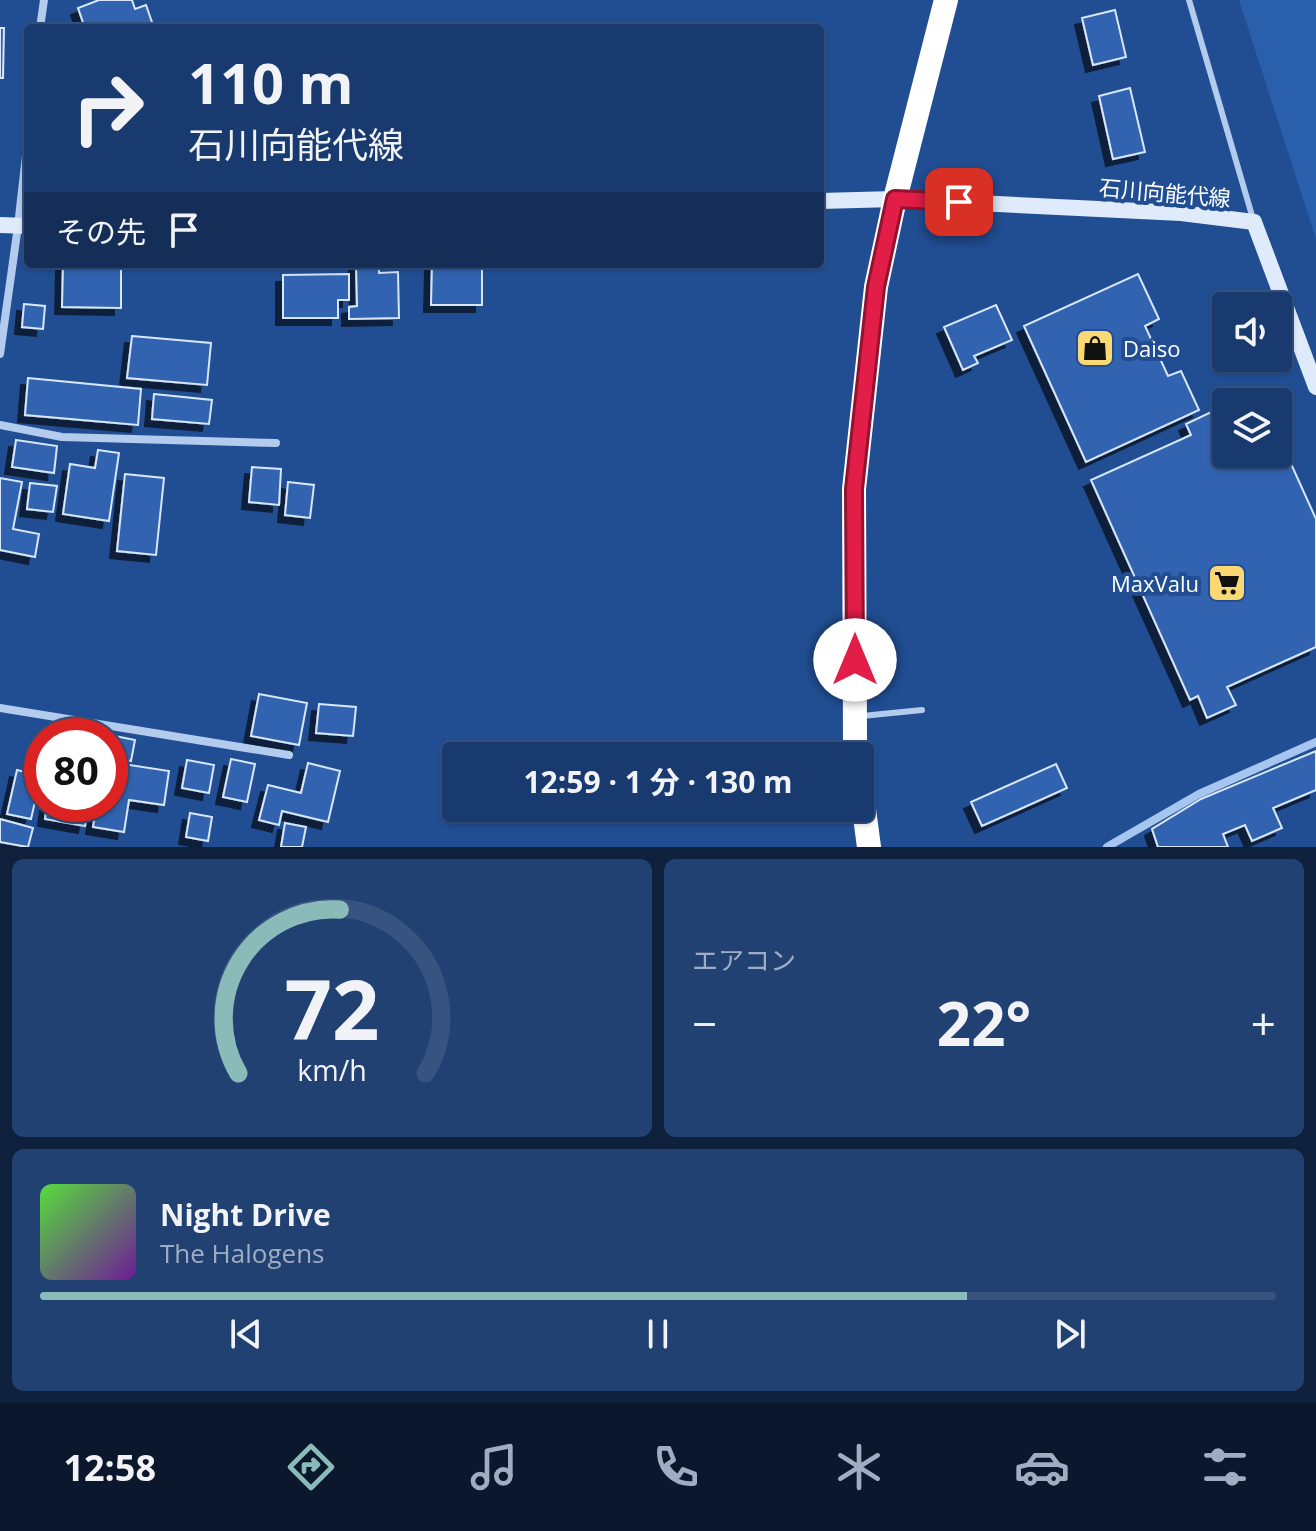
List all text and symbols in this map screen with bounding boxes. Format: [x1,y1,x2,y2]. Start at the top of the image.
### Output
text: 110 m [188,44,354,120]
icon: right [56,56,160,160]
text: 石川向能代線 [188,120,404,169]
pin [925,168,993,236]
street label: 石川向能代線 [1098,171,1232,213]
icon: arrive [937,180,981,224]
icon: arrive [162,208,206,252]
text: その先 [56,211,146,252]
map controls [1212,292,1292,468]
button: sound [1212,292,1292,372]
shop icon: Daiso [1074,327,1116,369]
place label: Daiso [1123,333,1180,363]
button: layers [1212,388,1292,468]
supermarket icon: MaxValu [1206,562,1248,604]
place label: MaxValu [1111,568,1199,598]
position arrow [813,618,897,702]
speed limit sign: 80 [24,718,128,822]
text: 12:59 · 1 分 · 130 m [523,761,793,802]
text: エアコン [692,942,796,978]
text: 72 [284,951,380,1064]
text: 22° [937,982,1031,1064]
text: − [692,993,717,1053]
text: + [1251,993,1276,1053]
text: km/h [297,1050,367,1089]
text: Night Drive [160,1194,331,1235]
text: The Halogens [160,1235,325,1271]
icon: previous [224,1312,268,1356]
icon: pause [636,1312,680,1356]
icon: next [1048,1312,1092,1356]
icon: directions [283,1439,339,1495]
icon: music [466,1439,522,1495]
icon: phone [648,1439,704,1495]
icon: climate [831,1439,887,1495]
icon: car [1014,1439,1070,1495]
icon: filters [1197,1439,1253,1495]
text: 12:58 [63,1443,156,1492]

